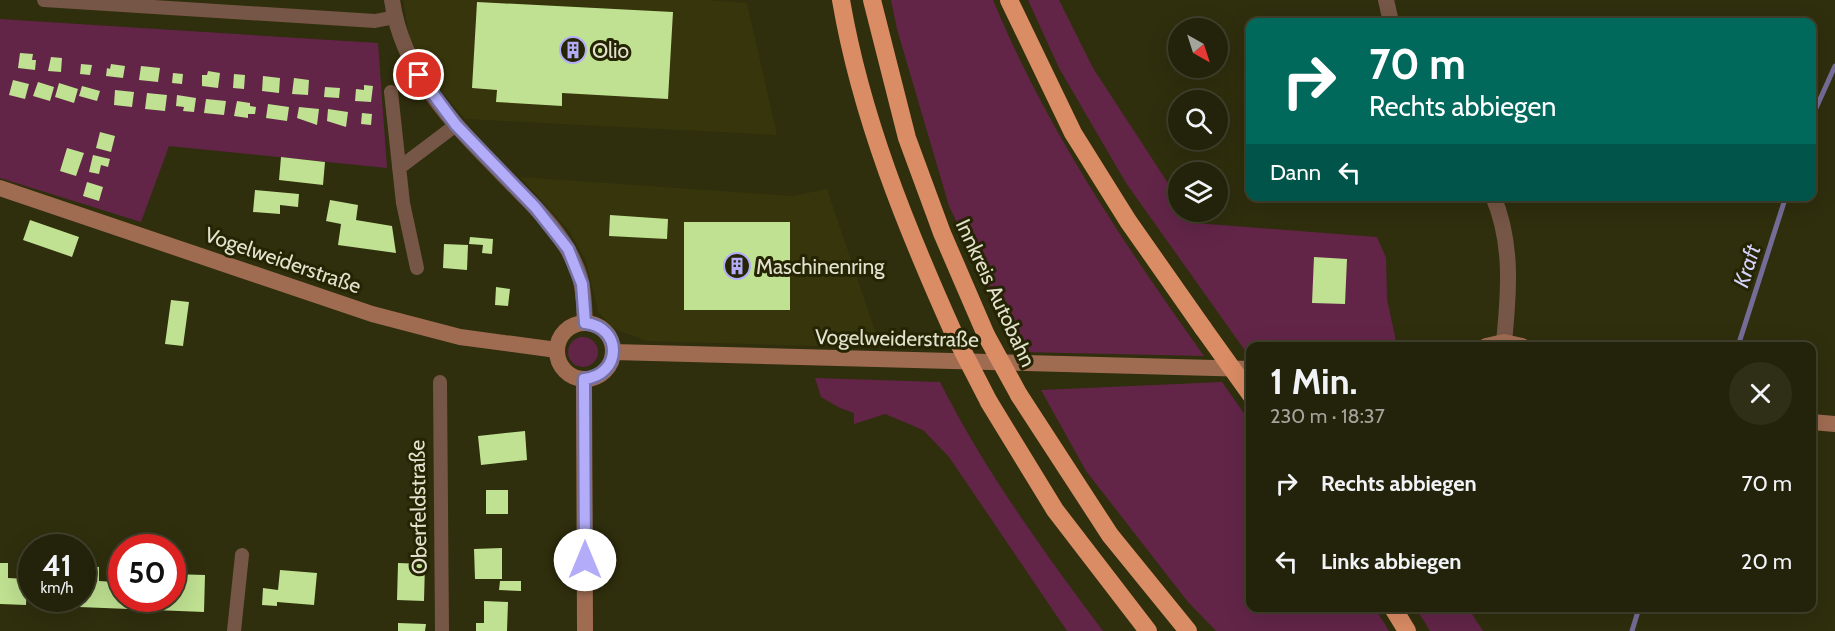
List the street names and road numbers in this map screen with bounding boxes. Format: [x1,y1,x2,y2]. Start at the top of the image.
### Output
street label: Innkreis Autobahn [951,215,1041,371]
street label: Vogelweiderstraße [202,222,365,299]
street label: Vogelweiderstraße [815,324,979,352]
street label: Oberfeldstraße [404,439,432,574]

